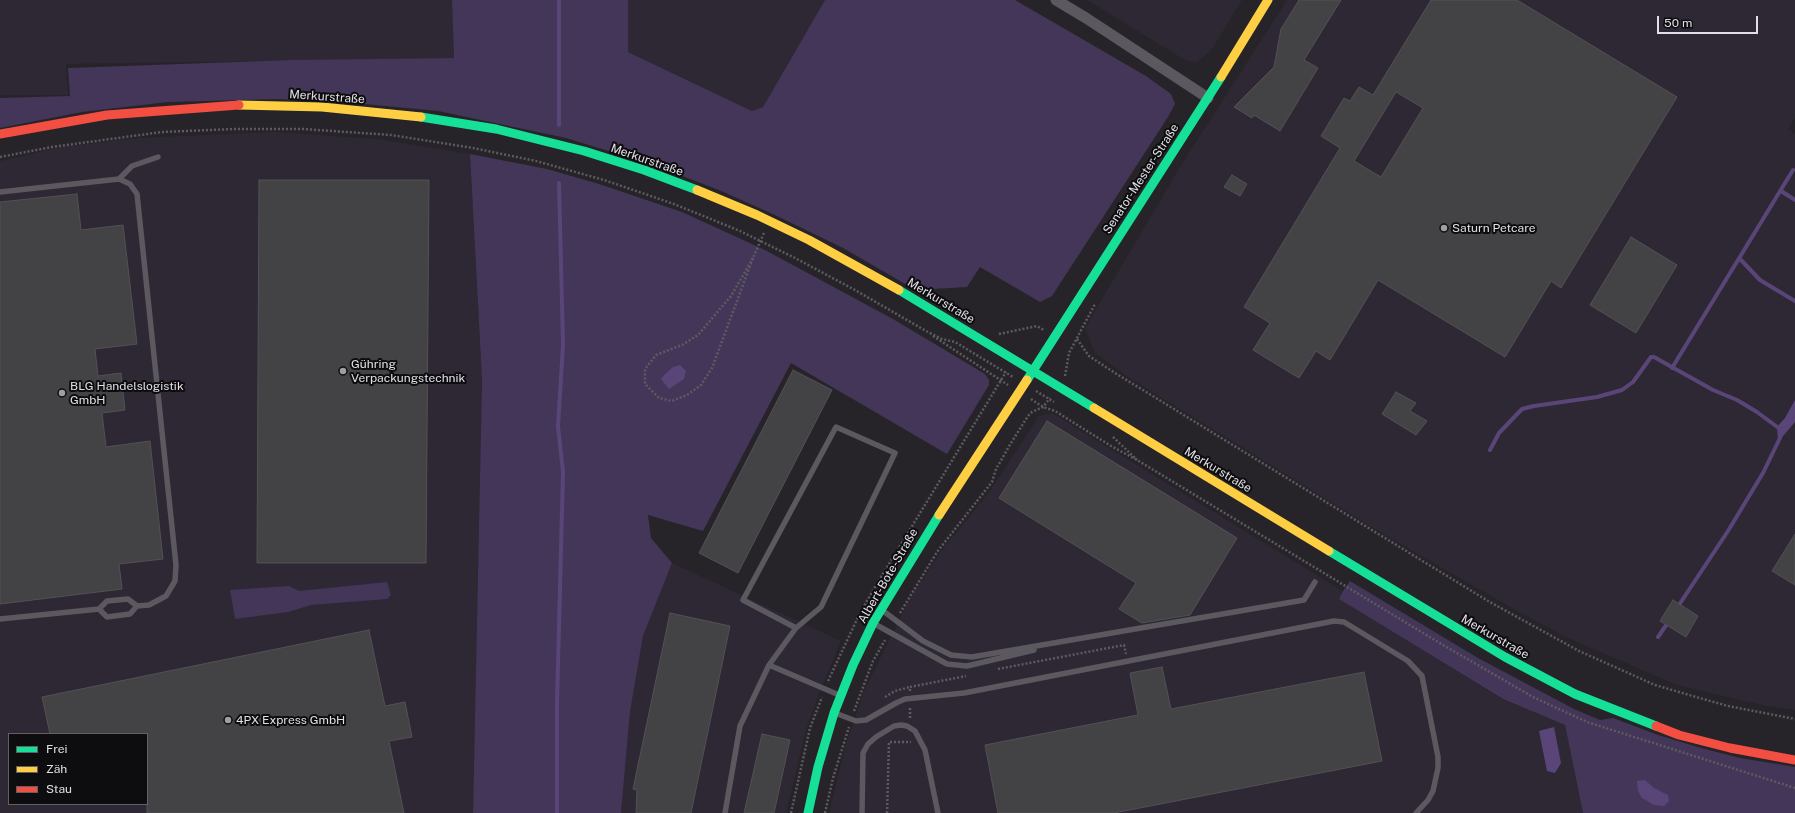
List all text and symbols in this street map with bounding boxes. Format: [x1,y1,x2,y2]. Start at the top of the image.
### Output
scale bar [1659,8,1760,34]
text: 50 m [1664,16,1692,30]
street label: Merkurstraße [289,87,365,107]
street label: Senator-Mester-Straße [1100,121,1182,237]
street label: Merkurstraße [609,141,685,179]
place label: Saturn Petcare [1452,221,1536,235]
marker: Saturn Petcare [1439,223,1449,233]
street label: Merkurstraße [905,275,977,327]
place label: Gühring Verpackungstechnik [351,357,465,385]
marker: Gühring Verpackungstechnik [338,366,348,376]
place label: BLG Handelslogistik GmbH [70,379,184,407]
marker: BLG Handelslogistik GmbH [57,388,67,398]
street label: Merkurstraße [1182,444,1254,496]
street label: Albert-Bote-Straße [855,526,921,626]
street label: Merkurstraße [1459,612,1531,662]
place label: 4PX Express GmbH [236,713,345,727]
marker: 4PX Express GmbH [223,715,233,725]
legend [8,733,148,805]
text: Frei [46,742,68,756]
text: Zäh [46,762,67,776]
text: Stau [46,782,72,796]

